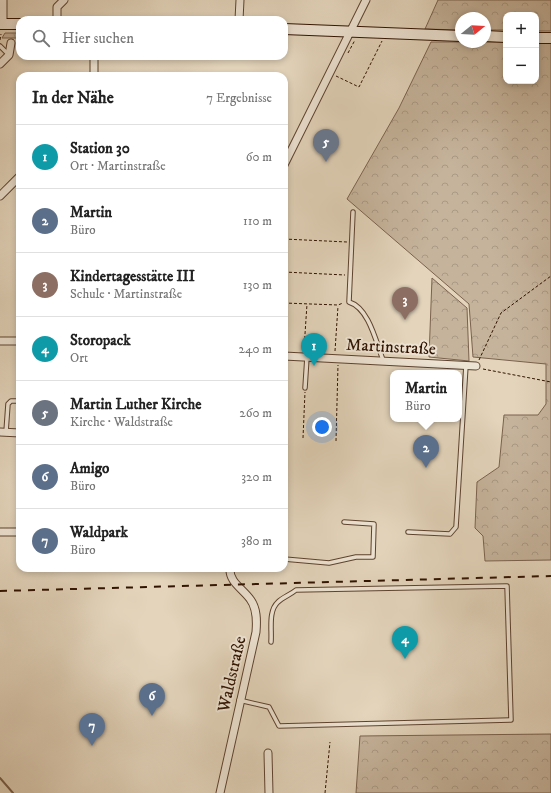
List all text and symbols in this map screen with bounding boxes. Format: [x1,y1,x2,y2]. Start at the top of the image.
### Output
north arrow [455,12,491,48]
map controls [503,12,539,84]
button: + [503,12,539,48]
search box [16,16,288,60]
icon: search [30,27,52,49]
text: Hier suchen [62,29,134,48]
button: − [503,48,539,84]
text: In der Nähe [32,87,114,109]
text: 7 Ergebnisse [206,90,272,106]
pin: 5 [313,129,339,162]
text: Station 30 [70,139,130,158]
text: 1 [43,149,47,165]
text: 60 m [246,149,272,165]
text: Ort · Martinstraße [70,158,166,174]
text: Martin [70,203,112,222]
text: 2 [42,213,48,229]
text: 110 m [243,213,272,229]
text: Büro [70,222,96,238]
text: Kindertagesstätte III [70,267,195,286]
text: 3 [43,277,47,293]
text: 130 m [243,277,272,293]
text: Schule · Martinstraße [70,286,182,302]
pin: 3 [392,287,418,320]
text: Storopack [70,331,131,350]
pin: 1 [301,333,327,366]
street label: Martinstraße [346,334,436,360]
text: 4 [41,341,49,357]
text: 240 m [239,341,272,357]
text: Ort [70,350,88,366]
popup [390,370,462,422]
text: Martin [405,379,447,398]
text: Martin Luther Kirche [70,395,202,414]
text: Büro [405,398,431,414]
text: 5 [42,405,48,421]
text: 260 m [239,405,272,421]
text: Kirche · Waldstraße [70,414,173,430]
your location [312,417,332,437]
pin: 2 [413,435,439,468]
text: Amigo [70,459,109,478]
text: 6 [42,469,48,485]
text: 320 m [241,469,272,485]
text: Büro [70,478,96,494]
text: Waldpark [70,523,128,542]
text: 7 [42,533,48,549]
text: 380 m [241,533,272,549]
text: Büro [70,542,96,558]
pin: 4 [392,626,418,659]
street label: Waldstraße [212,634,251,715]
pin: 6 [139,683,165,716]
pin: 7 [79,713,105,746]

